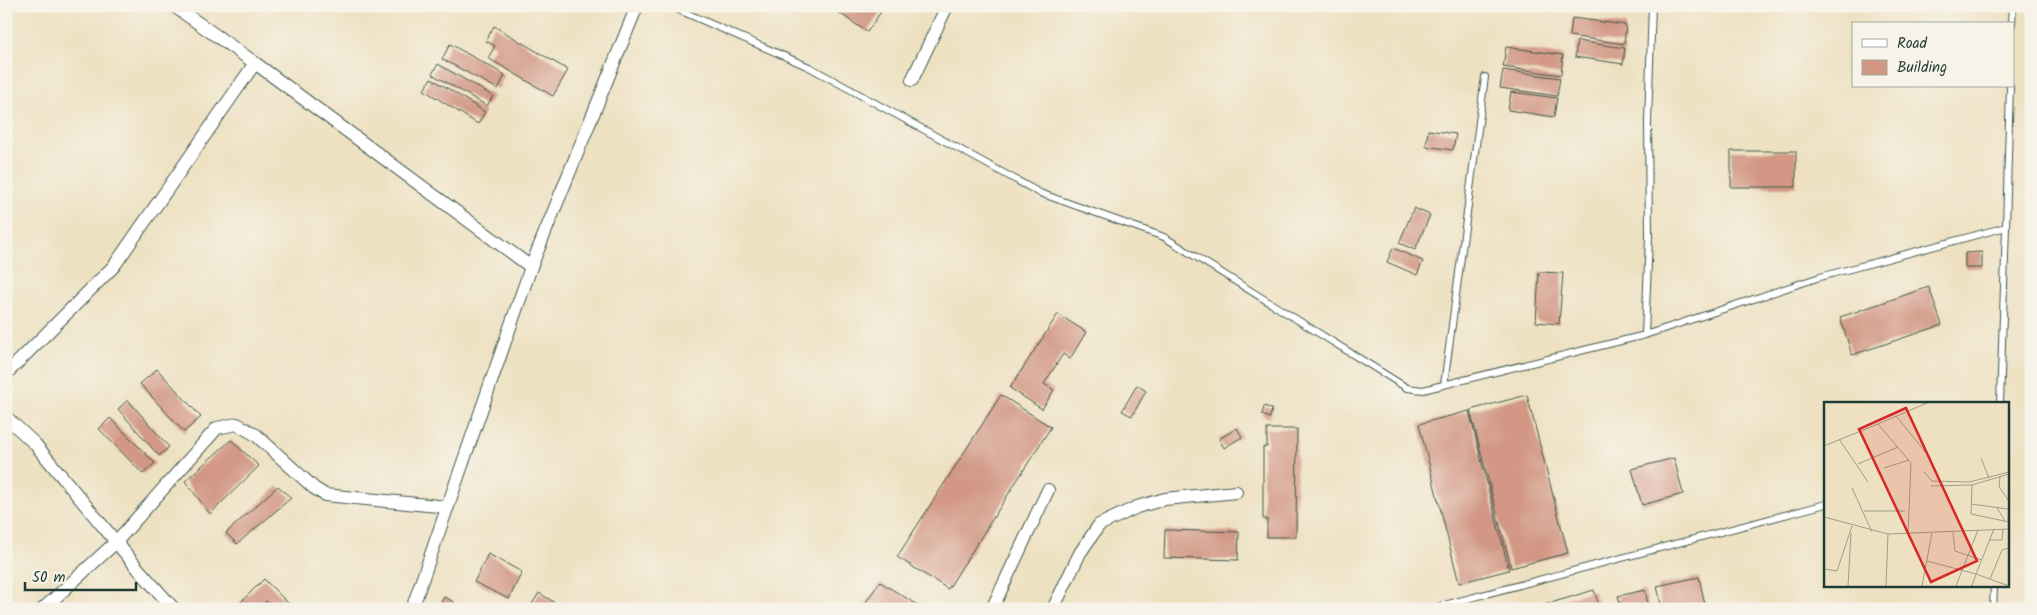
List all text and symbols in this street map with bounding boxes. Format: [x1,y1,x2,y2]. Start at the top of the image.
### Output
legend [1852,22,2014,88]
text: Road [1897,32,1928,56]
text: Building [1897,56,1947,80]
inset map [1824,402,2010,588]
scale bar [25,560,136,592]
text: 50 m [32,566,66,590]

